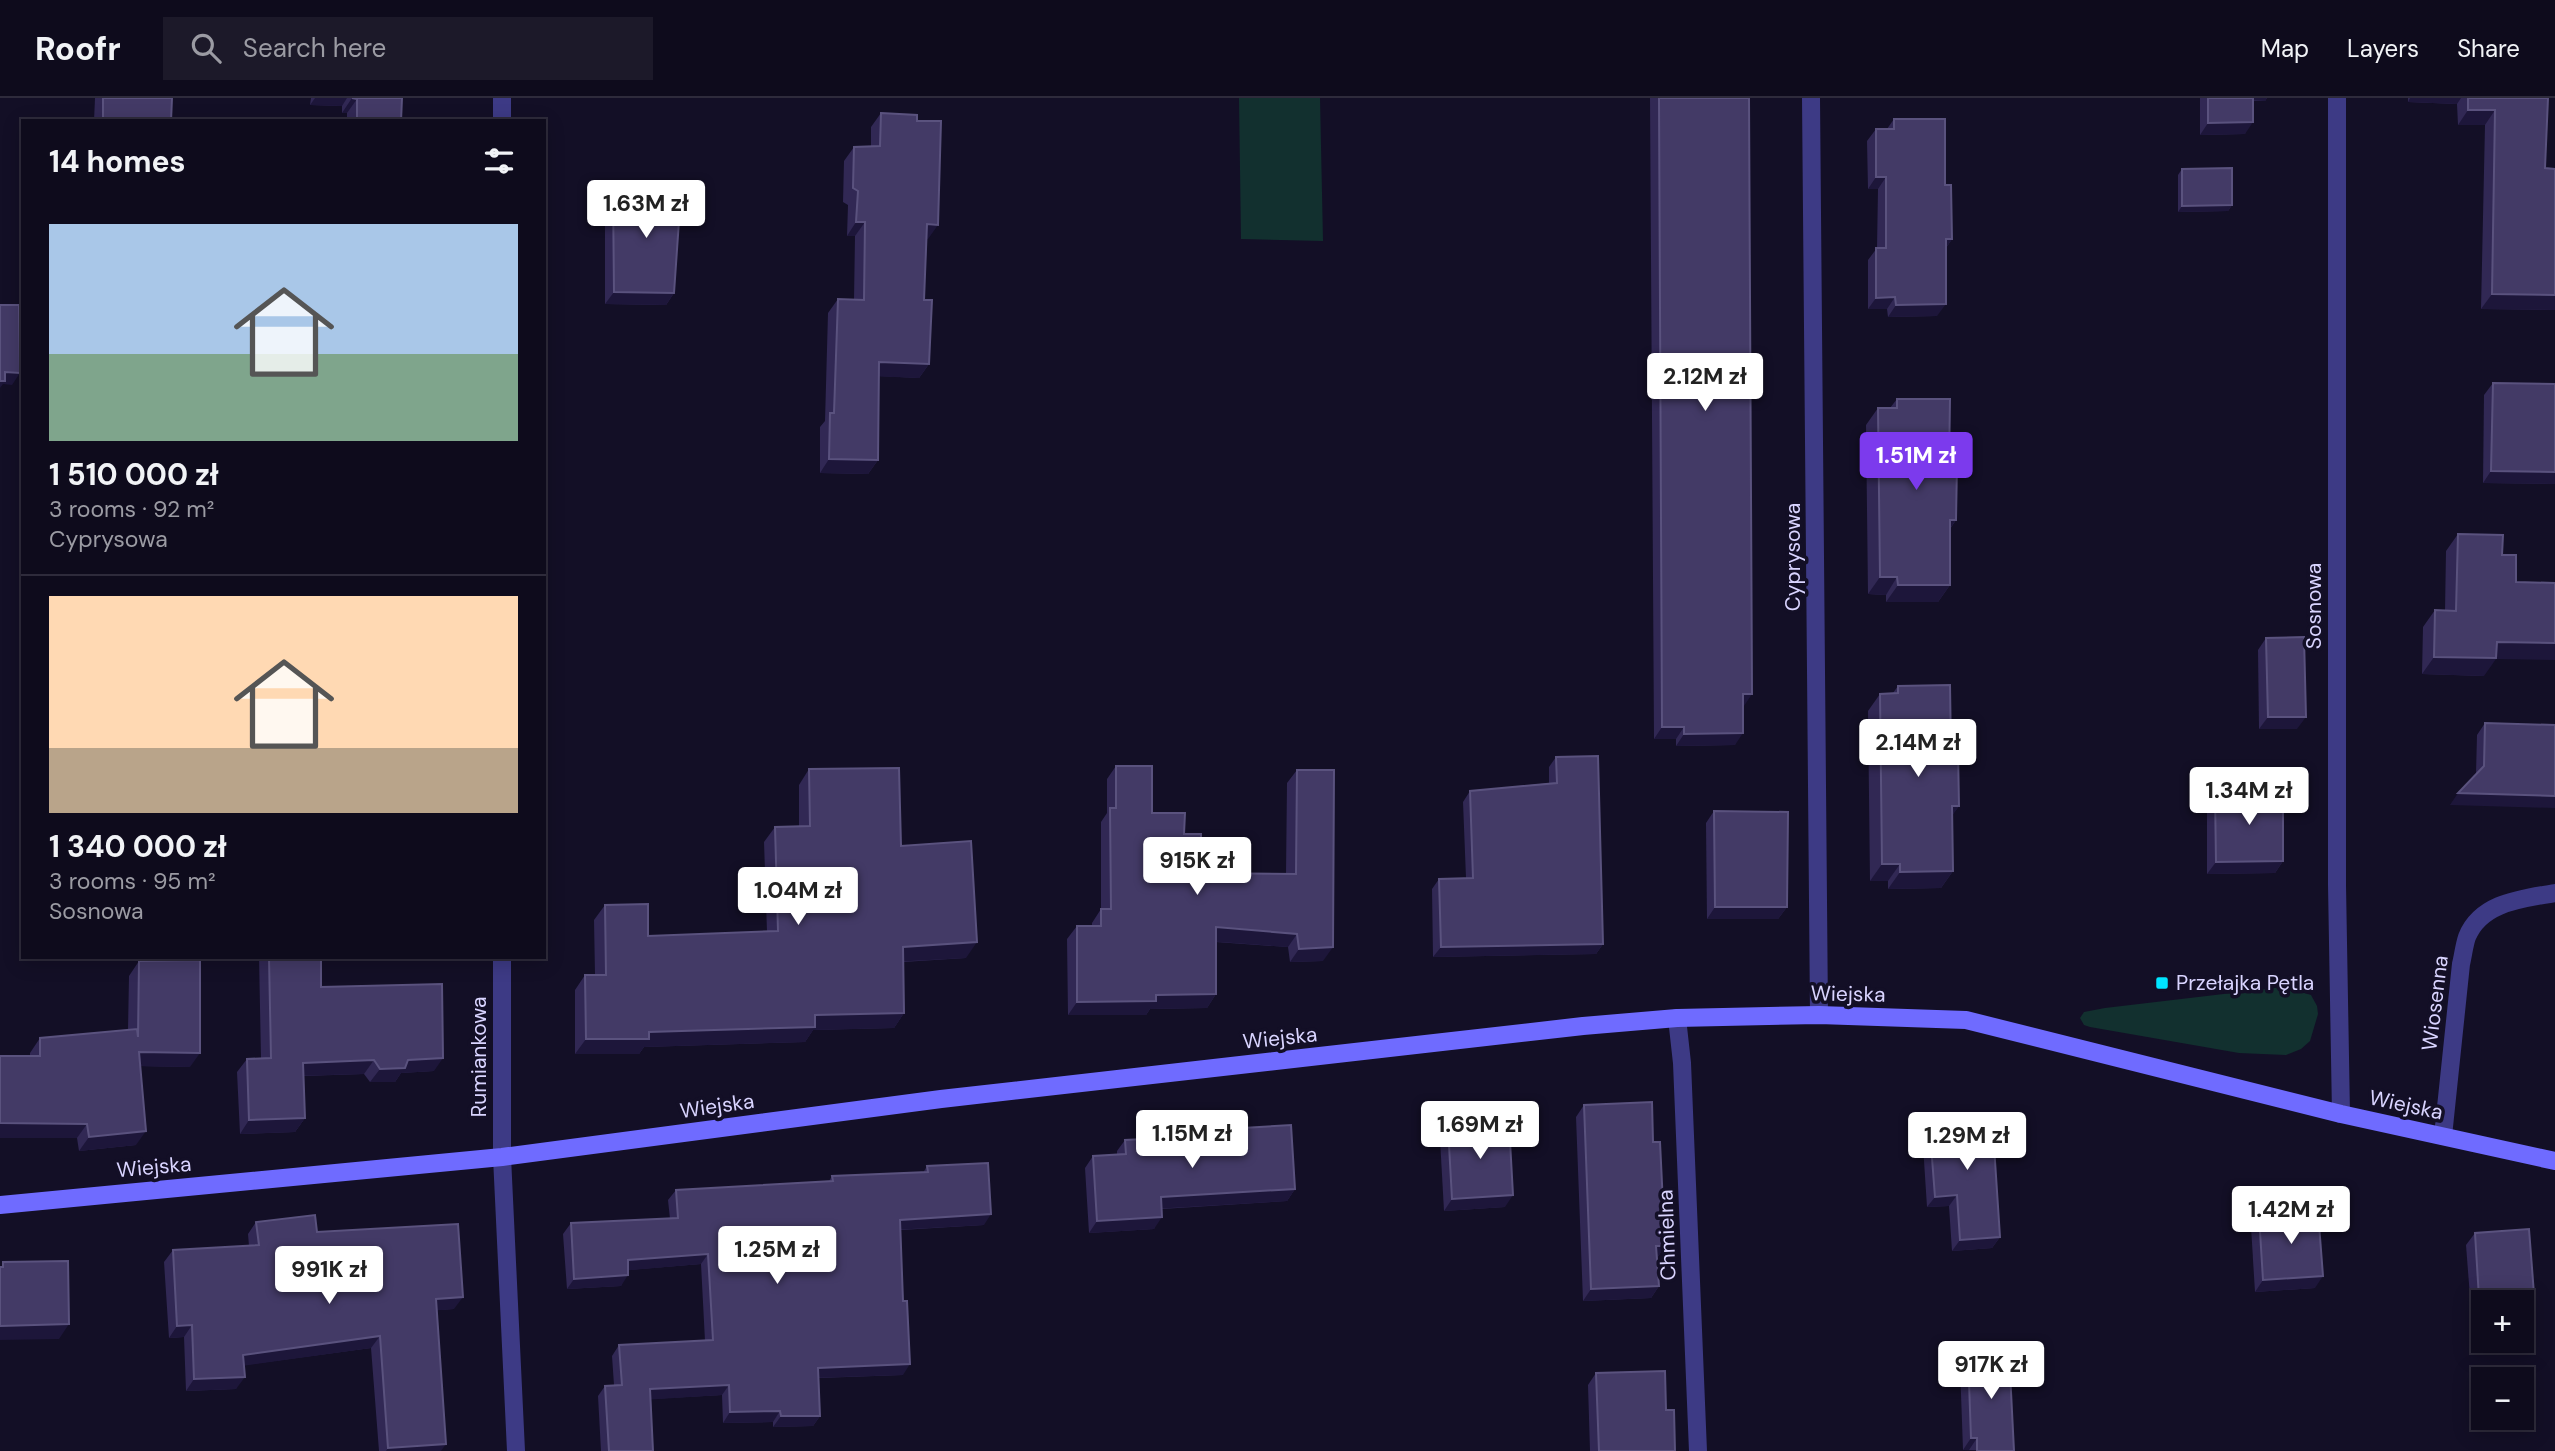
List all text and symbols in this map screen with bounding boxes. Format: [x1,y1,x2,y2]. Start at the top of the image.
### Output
search box [163,17,653,80]
text: Roofr [35,27,121,70]
icon: search [187,29,225,67]
text: Search here [243,31,386,65]
text: Map [2261,33,2309,64]
text: Layers [2347,33,2419,64]
text: Share [2457,33,2520,64]
text: 14 homes [49,142,186,181]
icon: filters [480,142,518,180]
pin: 1.63M zł [574,180,718,240]
text: 1.63M zł [603,188,689,218]
icon: home [221,269,347,395]
pin: 2.12M zł [1633,354,1777,413]
text: 2.12M zł [1663,361,1747,391]
pin: 1.51M zł [1844,432,1988,492]
text: 1.51M zł [1876,440,1956,470]
text: 1 510 000 zł [49,455,219,494]
text: 3 rooms · 92 m² [49,494,214,524]
street label: Cyprysowa [1779,503,1807,611]
text: Cyprysowa [49,524,168,554]
street label: Sosnowa [2300,563,2328,649]
icon: home [221,641,347,767]
pin: 2.14M zł [1846,720,1990,779]
text: 2.14M zł [1875,727,1961,757]
pin: 1.34M zł [2177,768,2321,827]
text: 1.34M zł [2206,775,2292,805]
text: 1 340 000 zł [49,827,227,866]
pin: 915K zł [1132,838,1262,897]
text: 915K zł [1159,845,1235,875]
text: 3 rooms · 95 m² [49,866,216,896]
pin: 1.04M zł [726,868,870,927]
text: 1.04M zł [754,875,842,905]
text: Sosnowa [49,896,144,926]
street label: Wiosenna [2415,954,2455,1052]
place label: Przełajka Pętla [2176,969,2314,997]
marker: Przełajka Pętla [2154,975,2170,991]
street label: Wiejska [1810,979,1886,1009]
street label: Rumiankowa [465,997,493,1117]
street label: Wiejska [1241,1020,1319,1056]
street label: Wiejska [2366,1084,2446,1126]
street label: Wiejska [678,1087,756,1125]
pin: 1.69M zł [1408,1102,1552,1161]
text: 1.69M zł [1437,1109,1523,1139]
pin: 1.15M zł [1120,1110,1264,1170]
pin: 1.29M zł [1895,1112,2039,1172]
text: 1.15M zł [1152,1118,1232,1148]
text: 1.29M zł [1924,1120,2010,1150]
street label: Wiejska [115,1150,193,1184]
pin: 1.42M zł [2219,1186,2363,1246]
street label: Chmielna [1651,1189,1683,1281]
text: 1.42M zł [2248,1194,2334,1224]
pin: 1.25M zł [705,1226,849,1286]
text: 1.25M zł [734,1234,820,1264]
pin: 991K zł [264,1246,394,1306]
text: 991K zł [291,1254,367,1284]
map controls [2471,1290,2534,1430]
button: + [2471,1290,2534,1353]
pin: 917K zł [1926,1342,2056,1401]
text: 917K zł [1954,1349,2028,1379]
button: − [2471,1367,2534,1430]

